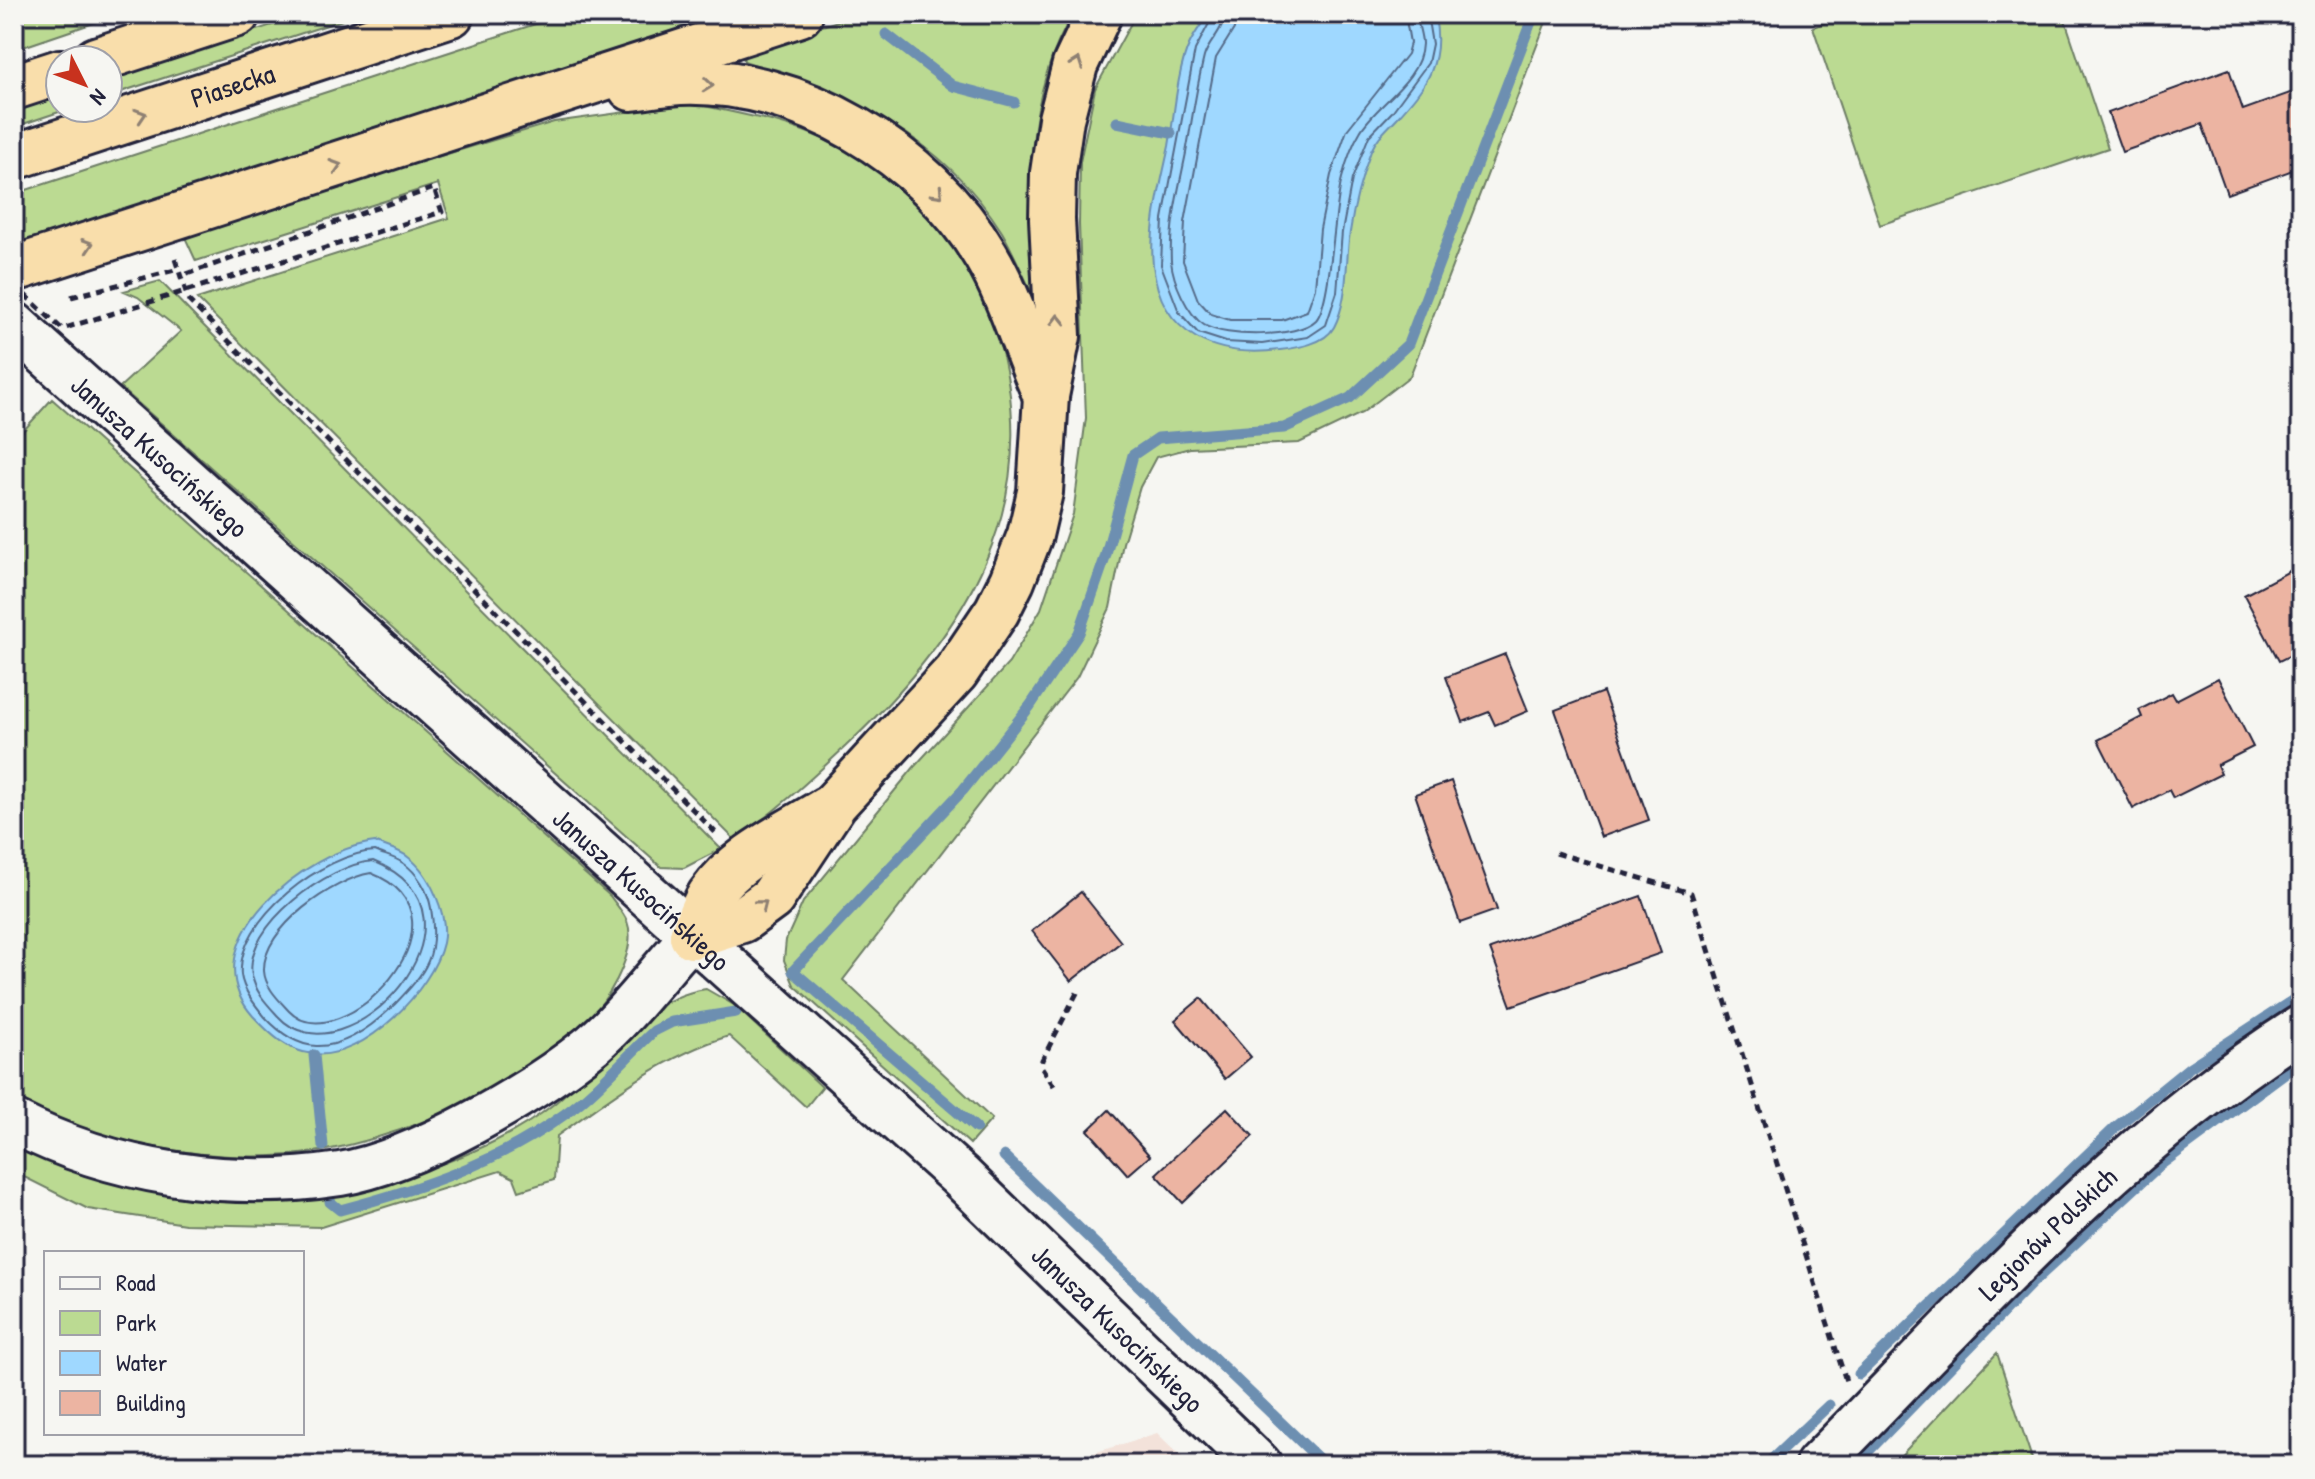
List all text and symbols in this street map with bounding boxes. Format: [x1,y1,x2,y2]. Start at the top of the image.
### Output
north arrow [44,44,124,124]
street label: Piasecka [186,54,279,117]
one-way arrow [1067,57,1084,71]
one-way arrow [702,76,715,93]
text: N [84,83,114,112]
one-way arrow [134,109,148,125]
one-way arrow [329,159,342,175]
one-way arrow [928,184,943,198]
one-way arrow [81,239,95,255]
one-way arrow [1049,313,1066,326]
street label: Janusza Kusocińskiego [63,366,257,546]
street label: Janusza Kusocińskiego [544,799,739,979]
one-way arrow [753,900,768,914]
street label: Legionów Polskich [1970,1158,2125,1309]
street label: Janusza Kusocińskiego [1023,1236,1213,1421]
legend [44,1251,304,1435]
text: Road [116,1266,155,1298]
text: Park [116,1306,156,1338]
text: Water [116,1346,167,1378]
text: Building [116,1386,186,1418]

